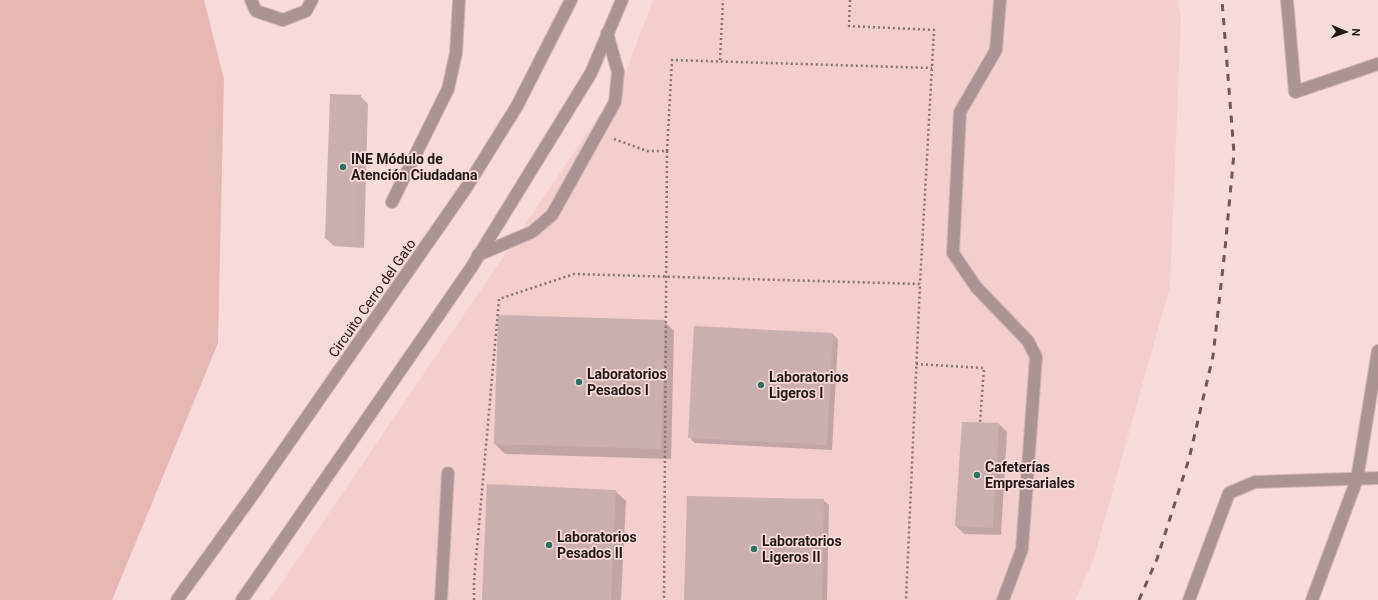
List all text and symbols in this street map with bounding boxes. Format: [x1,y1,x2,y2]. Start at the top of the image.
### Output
north arrow [1326,12,1366,52]
text: N [1349,28,1362,37]
place label: INE Módulo de Atención Ciudadana [351,151,478,183]
marker: INE Módulo de Atención Ciudadana [338,162,348,172]
street label: Circuito Cerro del Gato [325,236,419,360]
place label: Laboratorios Pesados I [587,366,667,398]
place label: Laboratorios Ligeros I [769,369,849,401]
marker: Laboratorios Pesados I [574,377,584,387]
marker: Laboratorios Ligeros I [756,380,766,390]
place label: Cafeterías Empresariales [985,459,1075,491]
marker: Cafeterías Empresariales [972,470,982,480]
place label: Laboratorios Pesados II [557,529,637,561]
place label: Laboratorios Ligeros II [762,533,842,565]
marker: Laboratorios Pesados II [544,540,554,550]
marker: Laboratorios Ligeros II [749,544,759,554]

